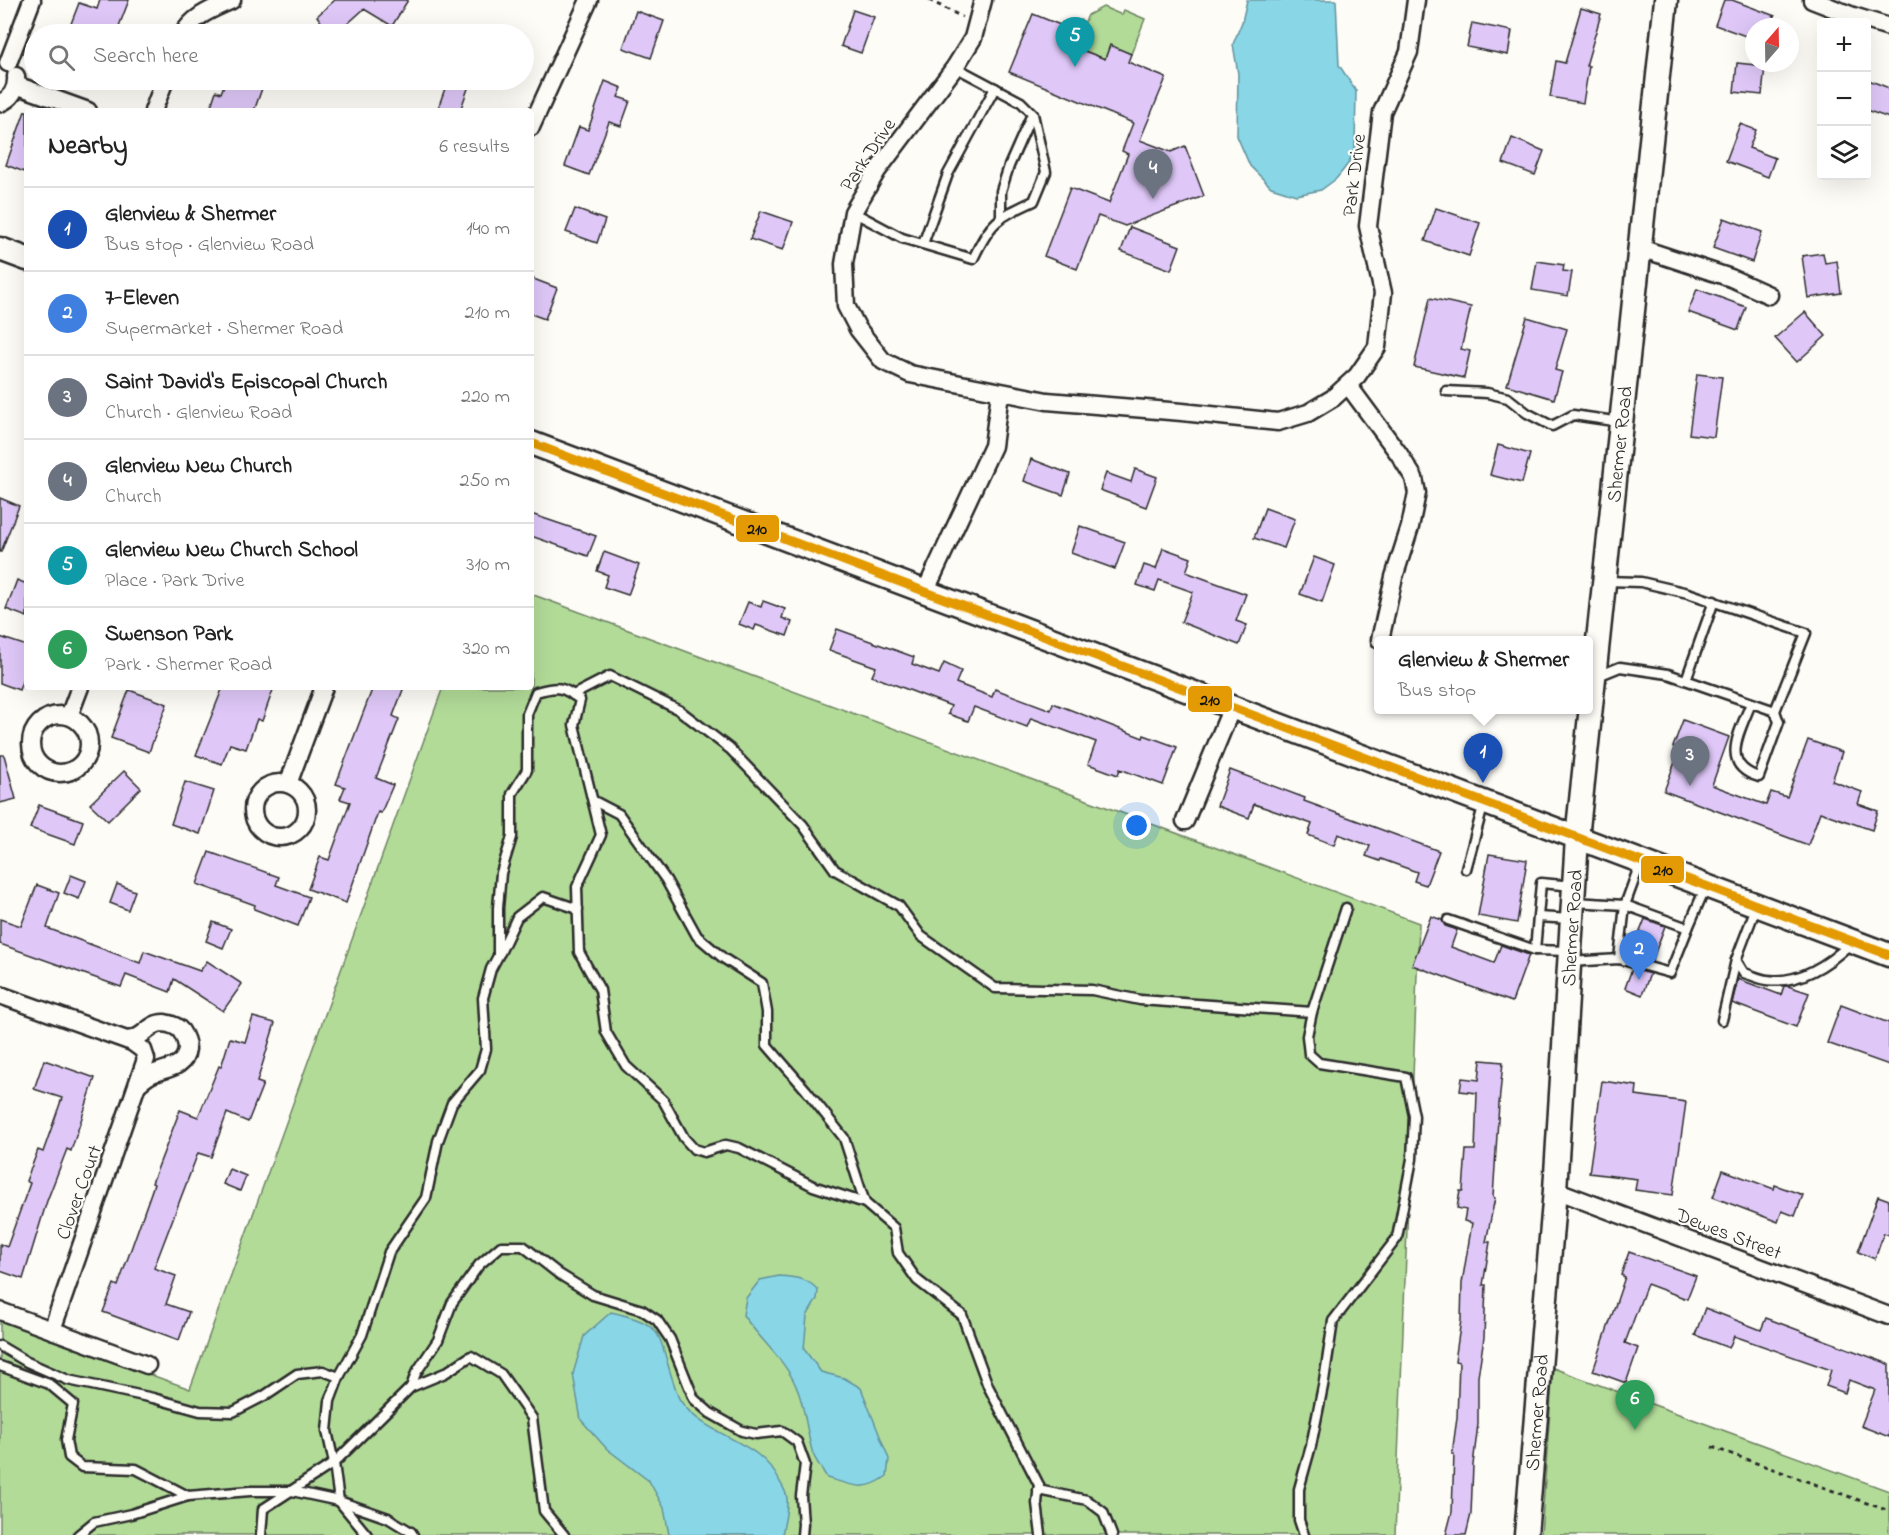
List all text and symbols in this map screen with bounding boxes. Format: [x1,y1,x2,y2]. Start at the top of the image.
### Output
pin: 5 [1056,17,1094,67]
north arrow [1745,18,1799,72]
map controls [1817,18,1871,180]
button: + [1817,18,1871,72]
search box [24,24,534,90]
icon: search [45,41,78,74]
text: Search here [93,41,198,73]
button: − [1817,72,1871,126]
street label: Park Drive [834,113,904,198]
button: layers [1817,126,1871,180]
text: Nearby [48,128,127,166]
street label: Park Drive [1336,132,1375,218]
text: 6 results [439,133,510,162]
pin: 4 [1134,150,1172,199]
text: Glenview & Shermer [105,199,276,231]
text: 1 [64,215,71,244]
text: 140 m [466,215,510,244]
text: Bus stop · Glenview Road [105,231,314,260]
text: 7-Eleven [105,283,179,315]
text: 2 [63,299,72,328]
text: 210 m [465,299,510,328]
text: Supermarket · Shermer Road [105,315,343,344]
text: Saint David's Episcopal Church [105,367,387,399]
text: 3 [63,383,72,412]
text: 220 m [461,383,510,412]
street label: Shermer Road [1601,385,1642,504]
text: Church · Glenview Road [105,399,292,428]
text: Glenview New Church [105,451,292,483]
text: 4 [63,467,72,496]
text: 250 m [459,467,510,496]
text: Church [105,483,161,512]
line badge: 210 [735,514,780,543]
text: 210 [746,518,767,542]
text: Glenview New Church School [105,535,358,567]
text: 5 [62,551,73,580]
text: 310 m [466,551,510,580]
text: Place · Park Drive [105,567,245,596]
text: Swenson Park [105,619,233,651]
text: 6 [63,635,72,664]
text: 320 m [463,635,510,664]
popup [1374,636,1593,714]
text: Glenview & Shermer [1398,645,1569,677]
text: Park · Shermer Road [105,651,272,680]
text: Bus stop [1398,677,1476,706]
line badge: 210 [1187,685,1233,713]
text: 210 [1199,689,1220,713]
pin: 1 [1464,734,1502,783]
pin: 3 [1670,736,1710,786]
your location [1122,811,1151,840]
line badge: 210 [1640,855,1685,884]
text: 210 [1652,859,1673,883]
street label: Shermer Road [1556,869,1592,987]
pin: 2 [1620,930,1658,980]
street label: Clover Court [50,1141,111,1244]
street label: Dewes Street [1670,1201,1786,1269]
street label: Shermer Road [1519,1353,1558,1472]
pin: 6 [1616,1380,1654,1430]

